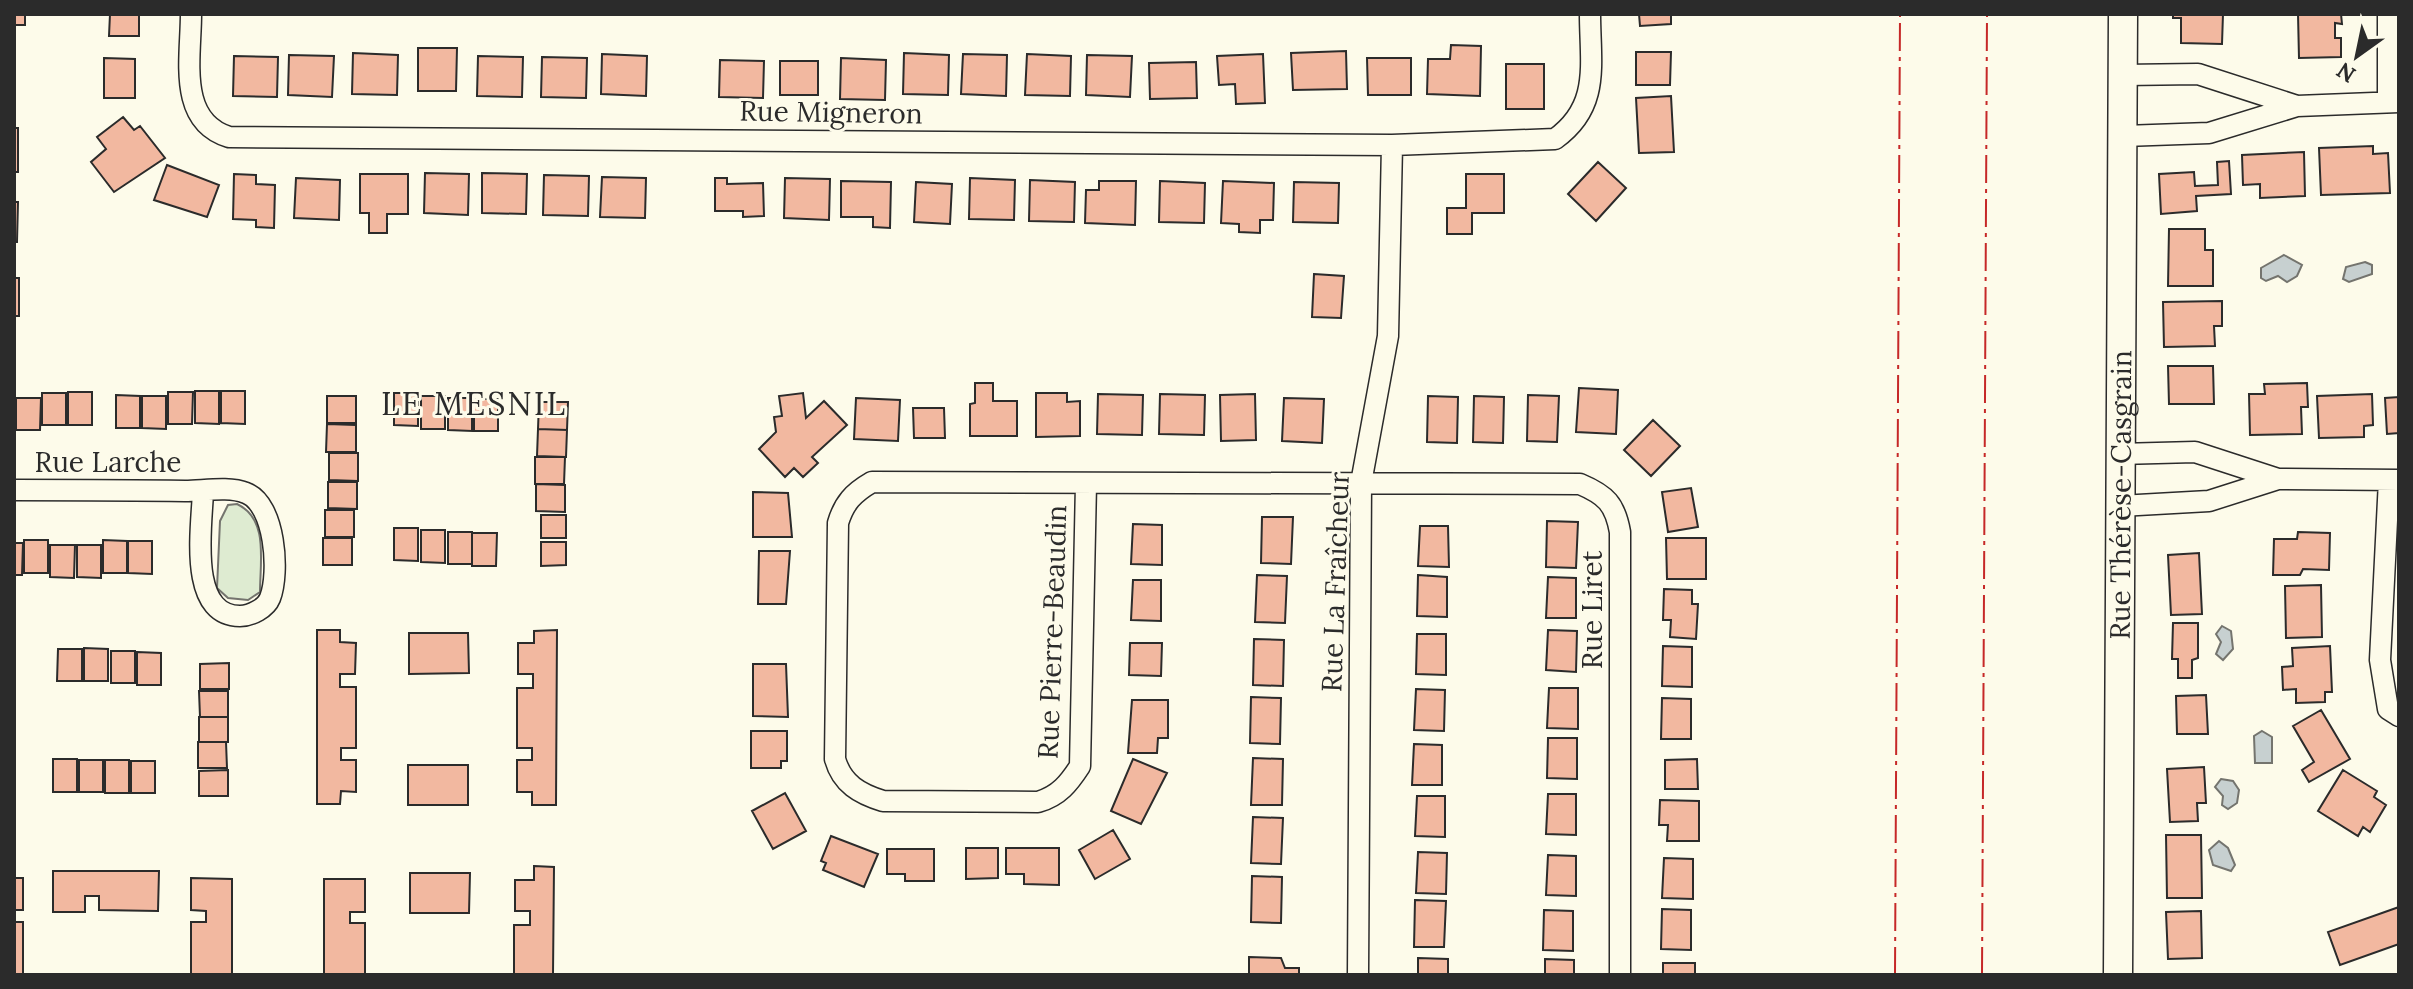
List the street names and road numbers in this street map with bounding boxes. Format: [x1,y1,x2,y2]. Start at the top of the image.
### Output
street label: Rue Migneron [739,92,923,132]
street label: Rue Thérèse-Casgrain [2102,350,2139,640]
street label: Rue Larche [35,444,181,480]
street label: Rue La Fraîcheur [1313,471,1357,693]
street label: Rue Pierre-Beaudin [1030,504,1074,760]
street label: Rue Liret [1574,551,1610,669]

